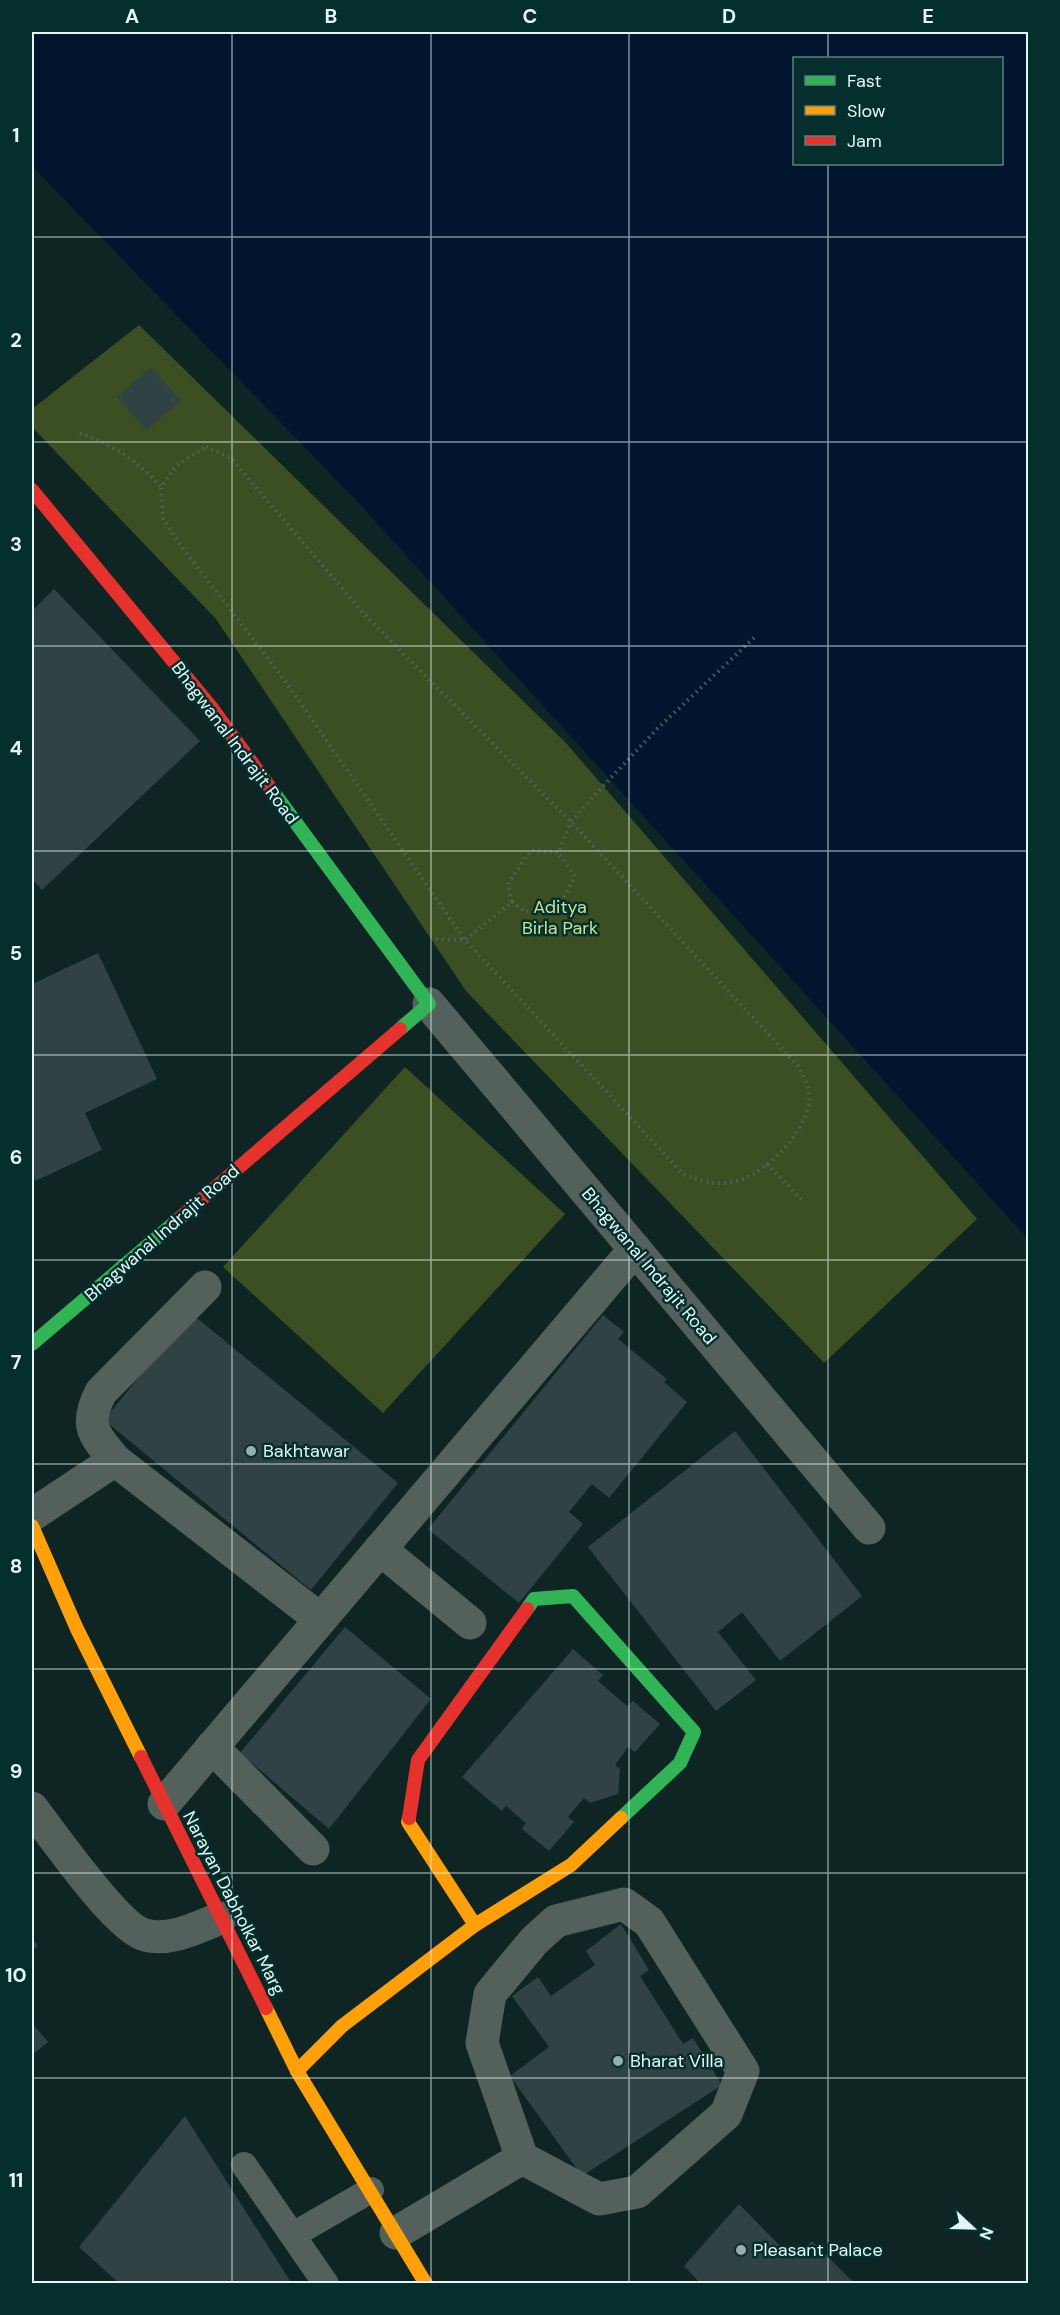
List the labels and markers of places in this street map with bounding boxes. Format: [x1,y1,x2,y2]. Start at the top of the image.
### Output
place label: Bakhtawar [263,1439,350,1463]
marker: Bakhtawar [244,1444,258,1458]
place label: Bharat Villa [630,2049,723,2073]
marker: Bharat Villa [611,2054,625,2068]
place label: Pleasant Palace [753,2238,883,2262]
marker: Pleasant Palace [734,2243,748,2257]

